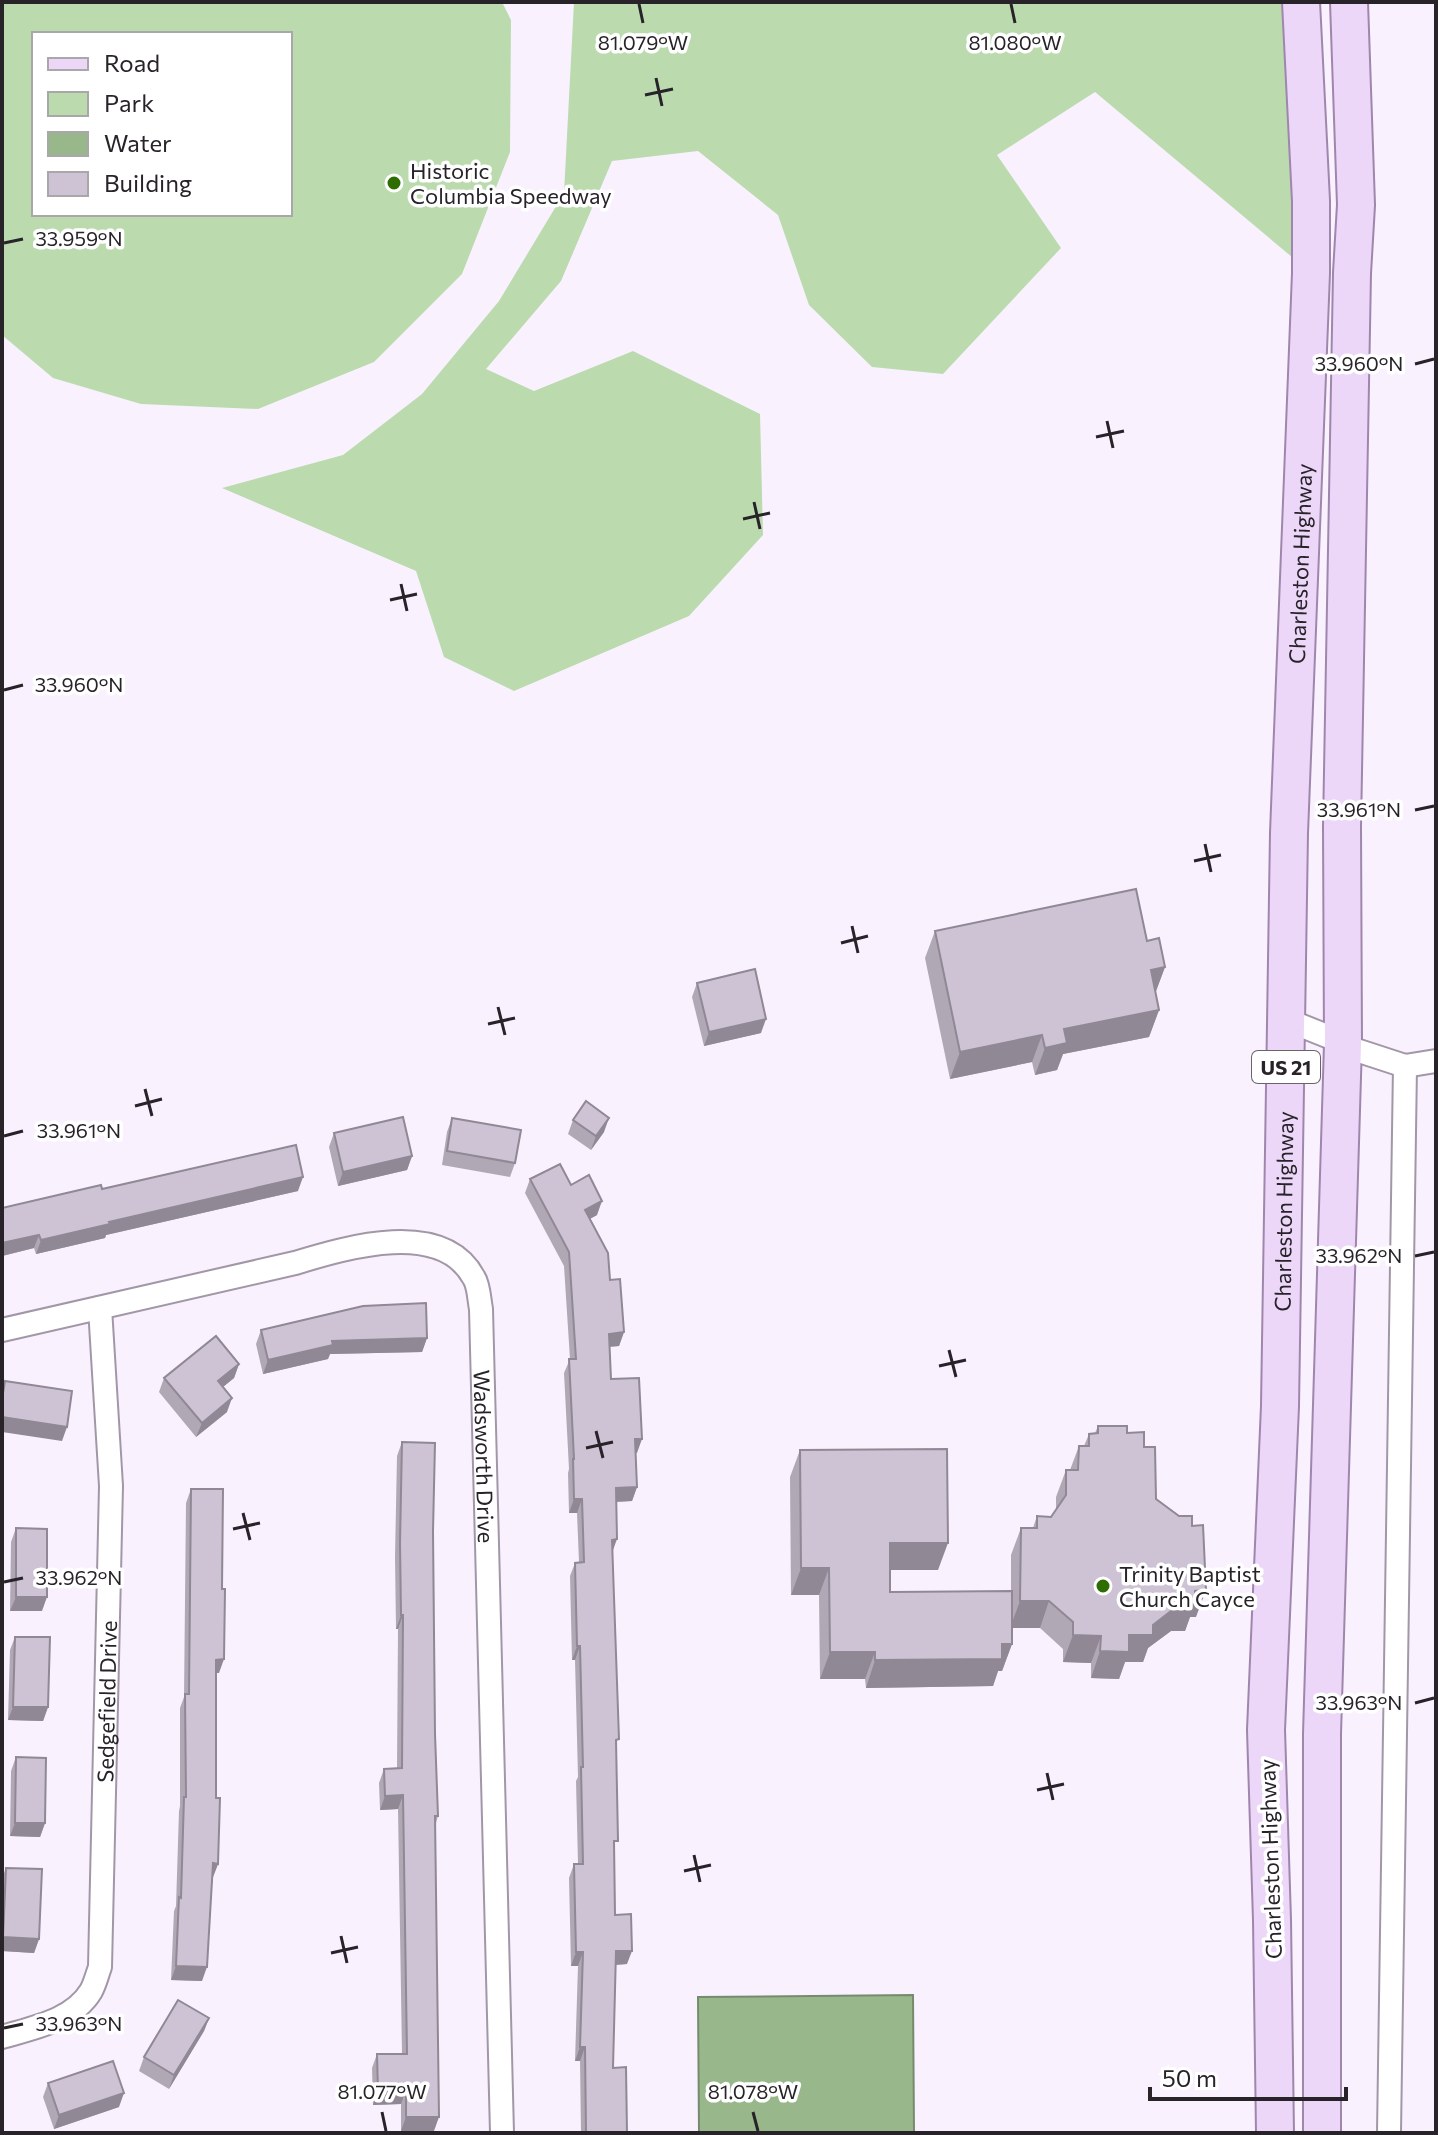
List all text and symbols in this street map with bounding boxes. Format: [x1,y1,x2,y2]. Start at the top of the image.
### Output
text: 81.079°W [598,30,688,54]
text: 81.080°W [968,30,1062,54]
legend [32,32,292,216]
text: Road [104,48,160,77]
text: Park [104,88,154,117]
text: Water [104,128,172,157]
place label: Historic Columbia Speedway [410,157,612,209]
text: Building [104,168,192,197]
marker: Historic Columbia Speedway [385,174,403,192]
text: 33.959°N [35,226,123,250]
text: 33.960°N [1315,351,1403,375]
street label: Charleston Highway [1282,463,1317,664]
text: 33.960°N [35,672,123,696]
text: 33.961°N [1317,797,1401,821]
road number: US 21 [1252,1051,1320,1083]
street label: Charleston Highway [1268,1111,1298,1312]
text: 33.961°N [37,1118,121,1142]
text: 33.962°N [1316,1243,1402,1267]
street label: Wadsworth Drive [469,1369,500,1543]
place label: Trinity Baptist Church Cayce [1119,1560,1261,1612]
text: 33.962°N [36,1565,122,1589]
marker: Trinity Baptist Church Cayce [1094,1577,1112,1595]
street label: Sedgefield Drive [91,1620,121,1783]
text: 33.963°N [1316,1690,1402,1714]
street label: Charleston Highway [1253,1758,1287,1960]
text: 33.963°N [36,2011,122,2035]
scale bar [1150,2051,1346,2101]
text: 50 m [1162,2063,1217,2092]
text: 81.077°W [337,2079,427,2103]
text: 81.078°W [708,2079,798,2103]

